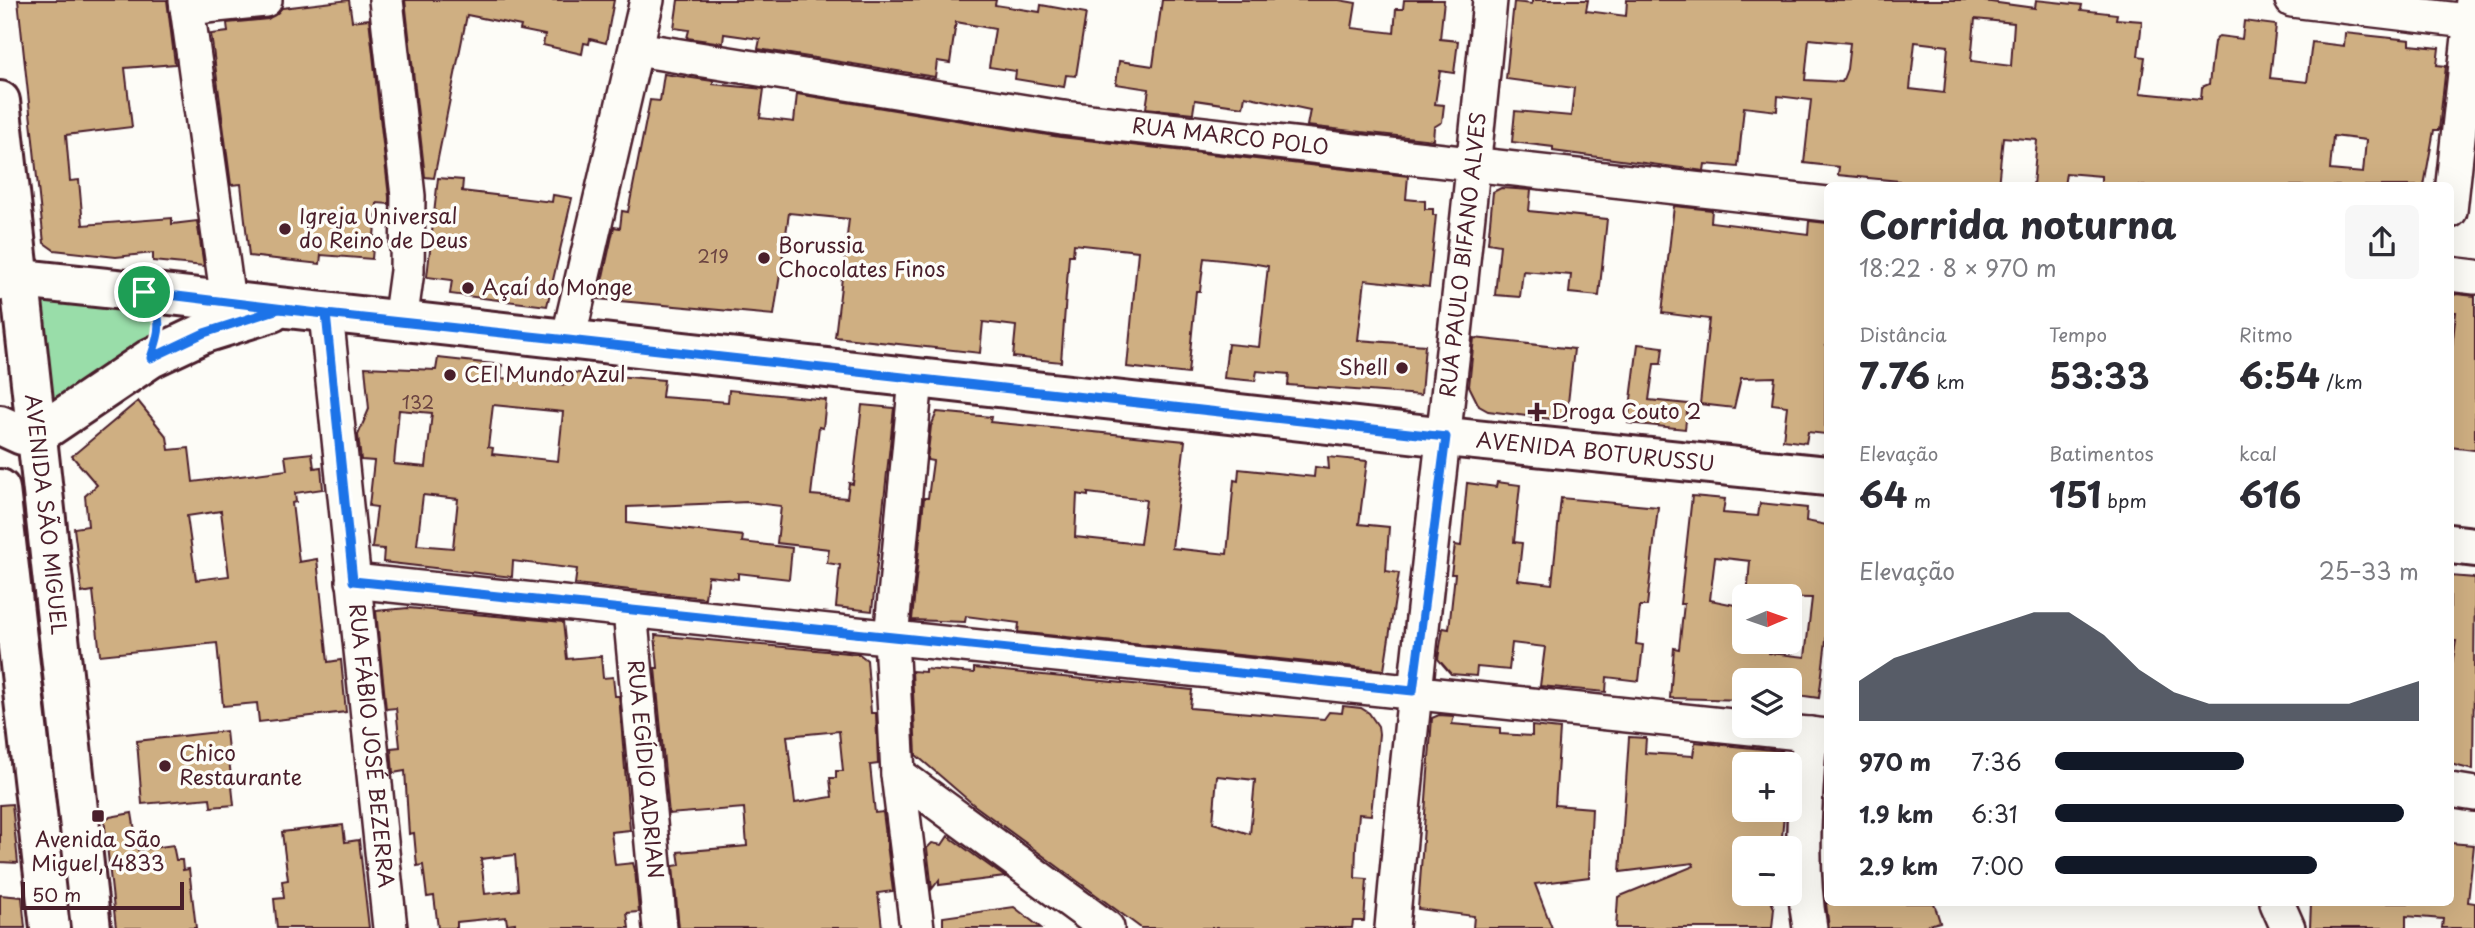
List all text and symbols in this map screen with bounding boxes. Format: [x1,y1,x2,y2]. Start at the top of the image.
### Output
street label: RUA MARCO POLO [1131,108,1331,162]
street label: RUA PAULO BIFANO ALVES [1430,110,1493,399]
text: Corrida noturna [1859,195,2177,252]
place label: Igreja Universal do Reino de Deus [299,199,468,255]
button: share [2345,205,2419,279]
marker: Igreja Universal do Reino de Deus [277,221,293,237]
place label: Borussia Chocolates Finos [778,228,945,284]
house number: 219 [697,242,729,269]
marker: Borussia Chocolates Finos [756,250,772,266]
text: 18:22 · 8 × 970 m [1859,250,2057,285]
pin [114,262,174,322]
place label: Açaí do Monge [482,270,633,302]
icon: arrive [125,273,163,311]
marker: Açaí do Monge [460,280,476,296]
text: Distância [1859,320,1947,348]
text: Tempo [2049,320,2107,348]
text: Ritmo [2239,320,2293,348]
text: 7.76 [1859,348,1930,401]
text: 53:33 [2049,348,2150,401]
text: 6:54 [2239,348,2320,401]
place label: Shell [1339,350,1388,382]
place label: CEI Mundo Azul [464,357,626,389]
marker: Shell [1394,360,1410,376]
marker: CEI Mundo Azul [442,367,458,383]
text: km [1930,367,1965,395]
text: /km [2320,367,2363,395]
house number: 132 [402,388,434,415]
street label: AVENIDA SÃO MIGUEL [18,392,77,636]
place label: Droga Couto 2 [1551,394,1701,426]
marker: Droga Couto 2 [1529,404,1545,420]
street label: AVENIDA BOTURUSSU [1475,422,1716,478]
text: Elevação [1859,439,1938,467]
text: Batimentos [2049,439,2153,467]
text: kcal [2239,439,2277,467]
text: 64 [1859,467,1907,520]
text: 151 [2049,467,2101,520]
text: 616 [2239,467,2301,520]
text: m [1907,486,1931,514]
text: bpm [2101,486,2147,514]
text: Elevação [1859,553,1955,588]
text: 25–33 m [2319,553,2419,588]
north arrow [1732,584,1802,654]
map controls [1732,584,1802,906]
street label: RUA FÁBIO JOSÉ BEZERRA [342,602,404,889]
street label: RUA EGÍDIO ADRIAN [621,658,673,880]
button: layers [1732,668,1802,738]
place label: Chico Restaurante [179,736,302,792]
text: 970 m [1859,744,1931,779]
text: 7:36 [1971,744,2022,779]
button: + [1732,752,1802,822]
marker: Chico Restaurante [157,758,173,774]
text: 1.9 km [1859,796,1933,831]
text: 6:31 [1971,796,2018,831]
marker: Avenida São Miguel, 4833 [90,808,106,824]
place label: Avenida São Miguel, 4833 [31,822,165,878]
button: − [1732,836,1802,906]
text: 2.9 km [1859,848,1938,883]
text: 7:00 [1971,848,2024,883]
scale bar [21,879,184,911]
text: 50 m [32,880,81,908]

